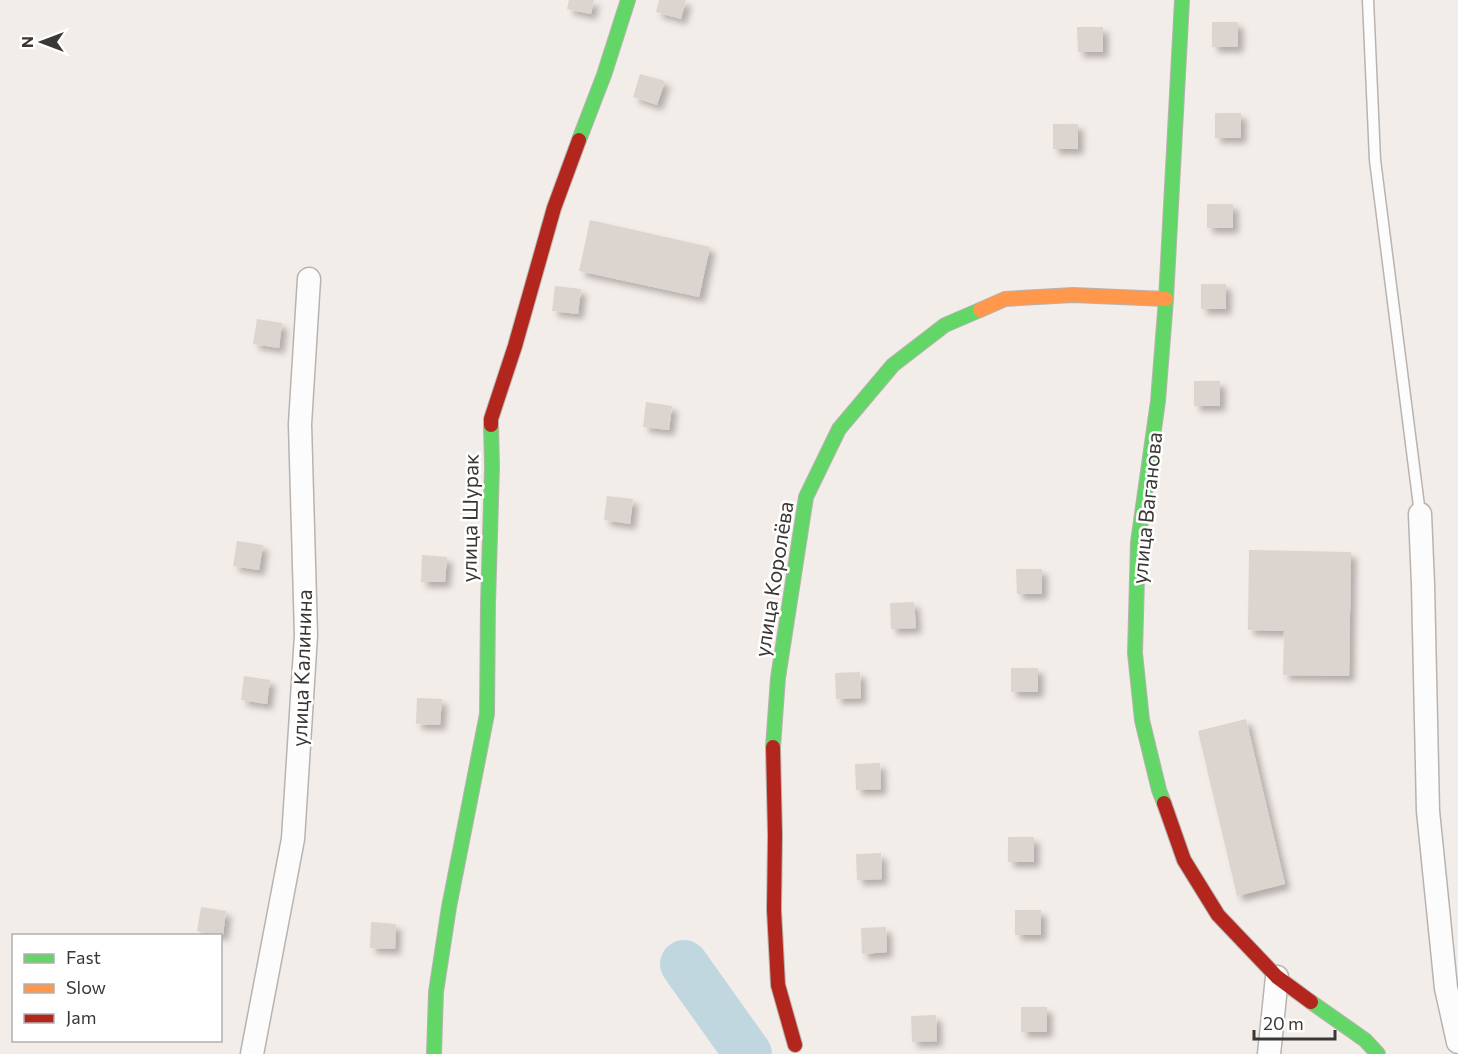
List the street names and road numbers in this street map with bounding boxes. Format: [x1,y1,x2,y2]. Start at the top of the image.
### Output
street label: улица Ваганова [1126,431,1166,585]
street label: улица Шурак [455,453,483,583]
street label: улица Королёва [748,499,798,659]
street label: улица Калинина [286,589,316,747]

